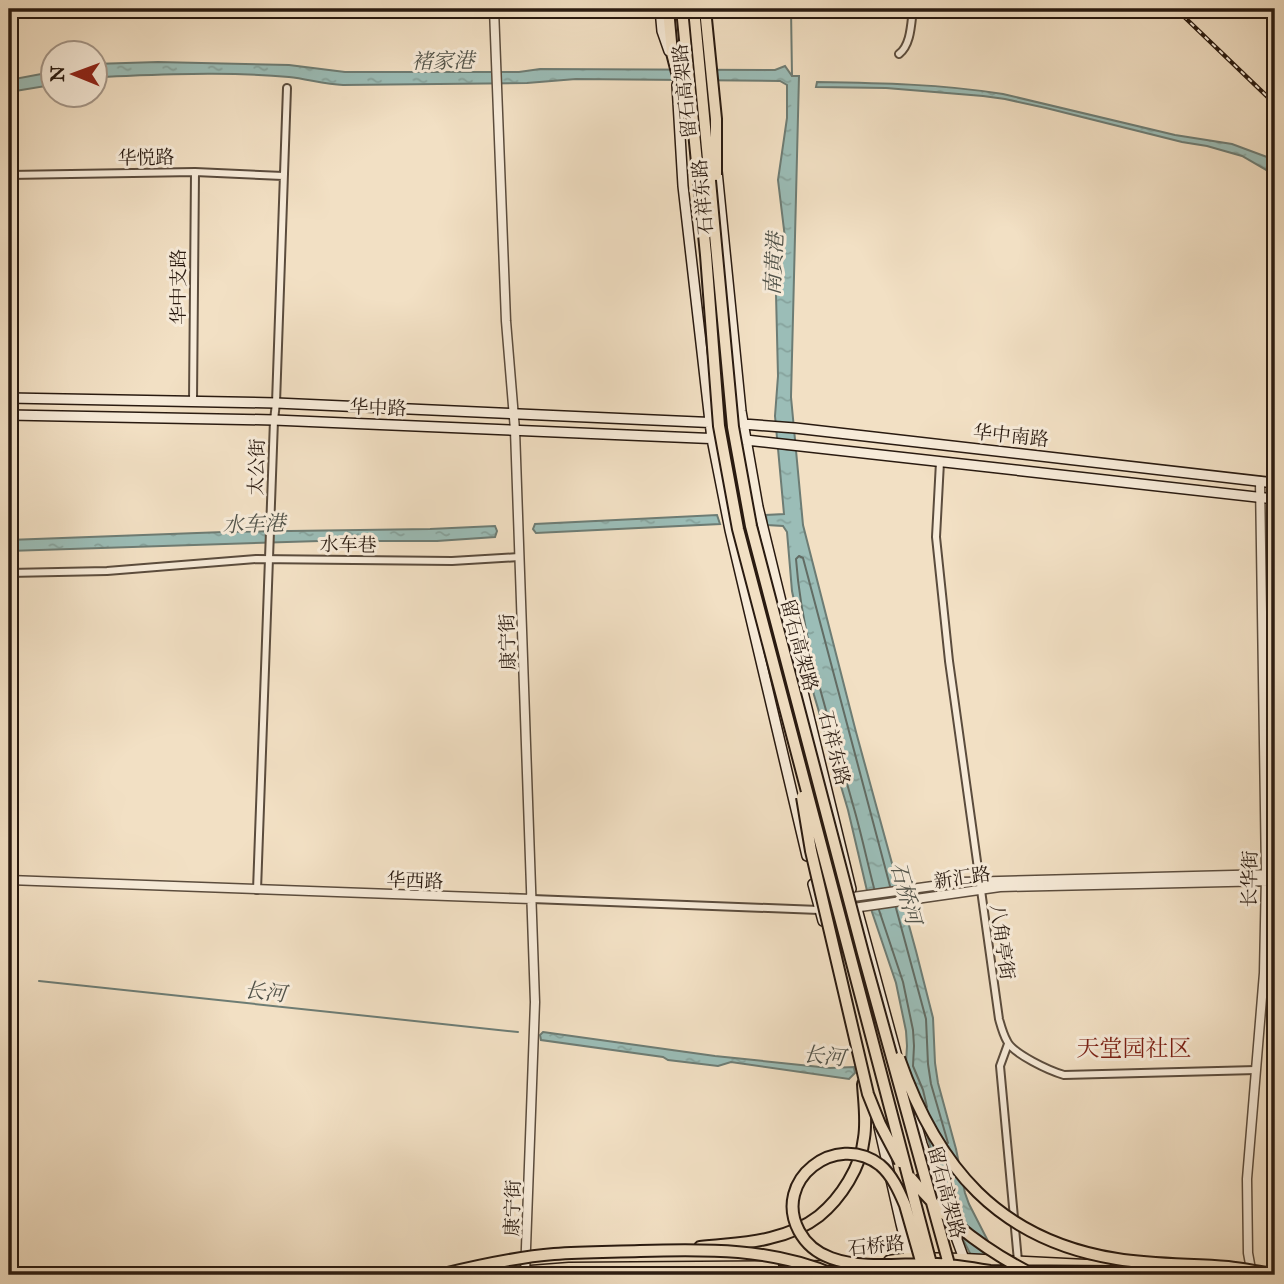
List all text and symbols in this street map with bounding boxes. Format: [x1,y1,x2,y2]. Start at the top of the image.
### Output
north arrow [38,38,108,108]
street label: 留石高架路 [668,42,701,139]
water label: 褚家港 [411,47,478,75]
text: N [46,65,69,82]
street label: 华悦路 [117,146,175,169]
street label: 石祥东路 [688,158,717,236]
water label: 南黄港 [759,229,789,296]
street label: 华中支路 [167,249,190,325]
street label: 华中路 [349,395,407,420]
street label: 华中南路 [972,420,1050,451]
street label: 太公街 [244,438,269,496]
water label: 水车港 [222,510,289,538]
street label: 水车巷 [319,533,377,556]
street label: 留石高架路 [776,596,823,694]
street label: 康宁街 [495,613,520,671]
street label: 石祥东路 [814,708,855,788]
street label: 长华街 [1238,850,1261,908]
water label: 石桥河 [885,859,928,931]
street label: 新汇路 [932,862,992,893]
street label: 华西路 [386,868,444,893]
street label: 八角亭街 [986,903,1019,981]
water label: 长河 [243,977,291,1008]
district label: 天堂园社区 [1077,1034,1192,1062]
water label: 长河 [802,1041,850,1072]
street label: 留石高架路 [923,1143,970,1241]
street label: 康宁街 [500,1179,525,1237]
street label: 石桥路 [846,1231,906,1260]

